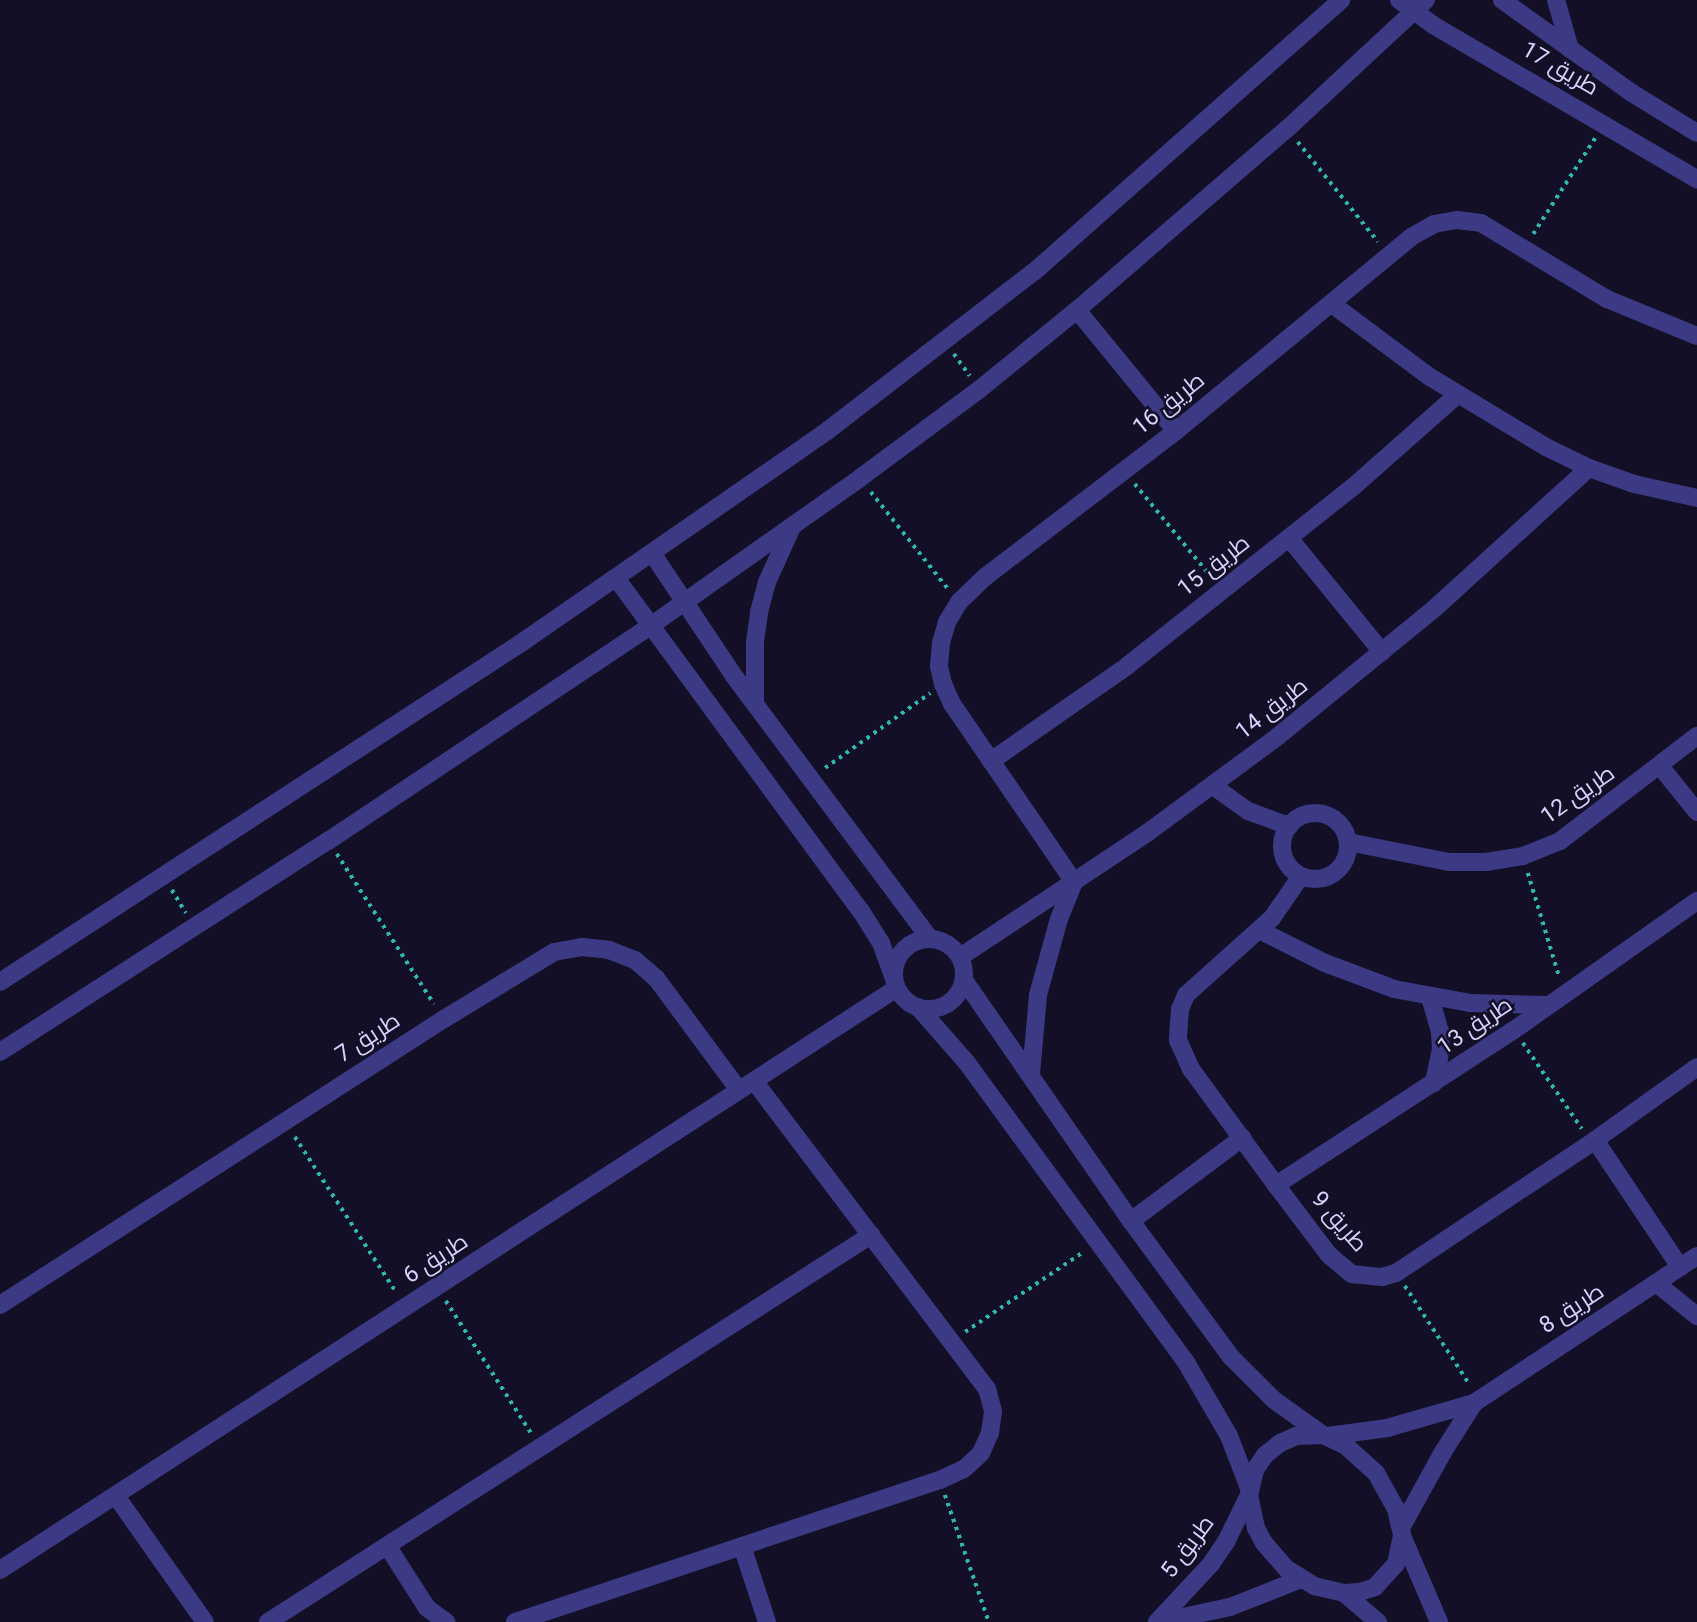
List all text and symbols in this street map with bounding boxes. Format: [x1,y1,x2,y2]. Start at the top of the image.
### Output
street label: طريق 17 [1517,36,1603,102]
street label: طريق 16 [1128,367,1210,441]
street label: طريق 15 [1172,529,1256,603]
street label: طريق 14 [1230,672,1314,746]
street label: طريق 12 [1536,760,1620,830]
street label: طريق 13 [1432,991,1518,1061]
street label: طريق 7 [331,1007,405,1069]
street label: طريق 9 [1305,1186,1373,1258]
street label: طريق 6 [399,1228,473,1290]
street label: طريق 8 [1535,1278,1609,1340]
street label: طريق 5 [1156,1510,1220,1584]

